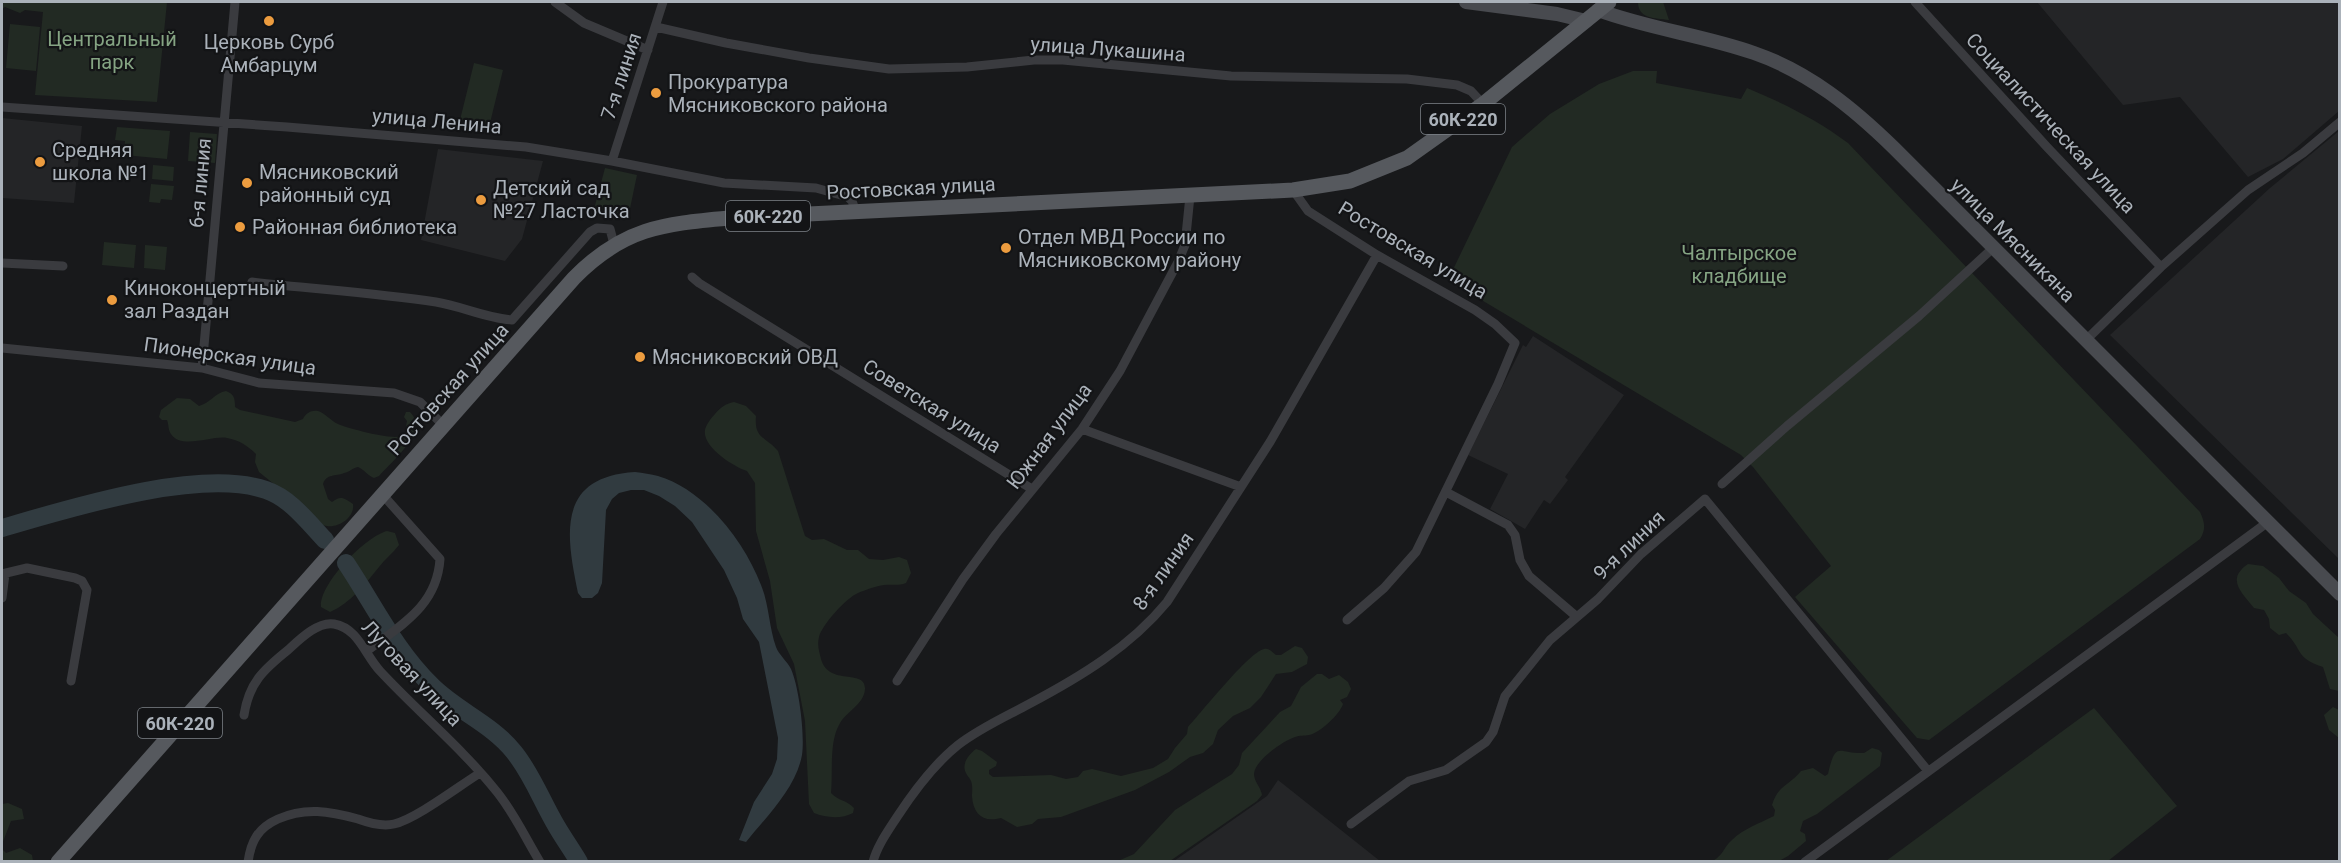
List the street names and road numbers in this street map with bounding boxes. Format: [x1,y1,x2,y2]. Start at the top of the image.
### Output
street label: Социалистическая улица [1961,28,2141,218]
street label: 7-я линия [596,30,646,122]
street label: улица Лукашина [1030,32,1186,66]
street label: улица Ленина [371,103,503,139]
road number: 60К-220 [1421,104,1505,134]
street label: 6-я линия [184,137,216,229]
street label: Ростовская улица [826,172,996,204]
street label: улица Мясникяна [1946,173,2080,307]
street label: Ростовская улица [1334,196,1492,304]
road number: 60К-220 [726,201,810,231]
street label: Ростовская улица [382,318,514,460]
street label: Пионерская улица [142,332,318,380]
street label: Советская улица [859,354,1005,458]
street label: Южная улица [1001,378,1097,494]
street label: 9-я линия [1588,505,1670,585]
street label: 8-я линия [1127,527,1199,615]
street label: Луговая улица [357,615,467,731]
road number: 60К-220 [138,708,222,738]

